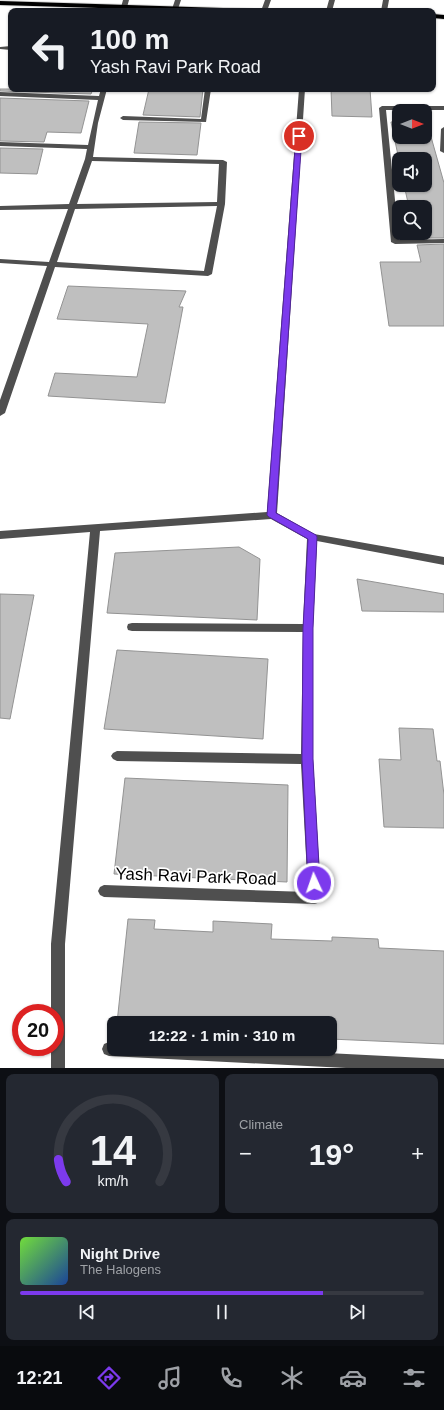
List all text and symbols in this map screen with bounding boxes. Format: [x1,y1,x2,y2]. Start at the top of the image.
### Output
icon: left [24,24,76,76]
text: 100 m [90,24,169,55]
text: Yash Ravi Park Road [90,57,261,77]
north arrow [392,104,432,144]
map controls [392,104,432,240]
pin [282,119,316,153]
icon: arrive [288,125,310,147]
button: sound [392,152,432,192]
button: search [392,200,432,240]
position arrow [293,862,335,904]
street label: Yash Ravi Park Road [115,864,277,889]
speed limit sign: 20 [12,1004,64,1056]
text: 12:22 · 1 min · 310 m [149,1027,295,1044]
text: Climate [239,1117,283,1132]
text: 14 [89,1126,136,1173]
text: 19° [309,1138,354,1171]
text: − [239,1141,252,1166]
text: + [411,1141,424,1166]
text: km/h [97,1172,128,1188]
text: Night Drive [80,1245,160,1262]
text: The Halogens [80,1262,161,1277]
icon: previous [76,1301,98,1323]
icon: pause [211,1301,233,1323]
icon: next [346,1301,368,1323]
icon: directions [95,1364,123,1392]
icon: music [156,1364,184,1392]
icon: phone [217,1364,245,1392]
icon: climate [278,1364,306,1392]
icon: car [339,1364,367,1392]
icon: filters [400,1364,428,1392]
text: 12:21 [16,1368,62,1388]

